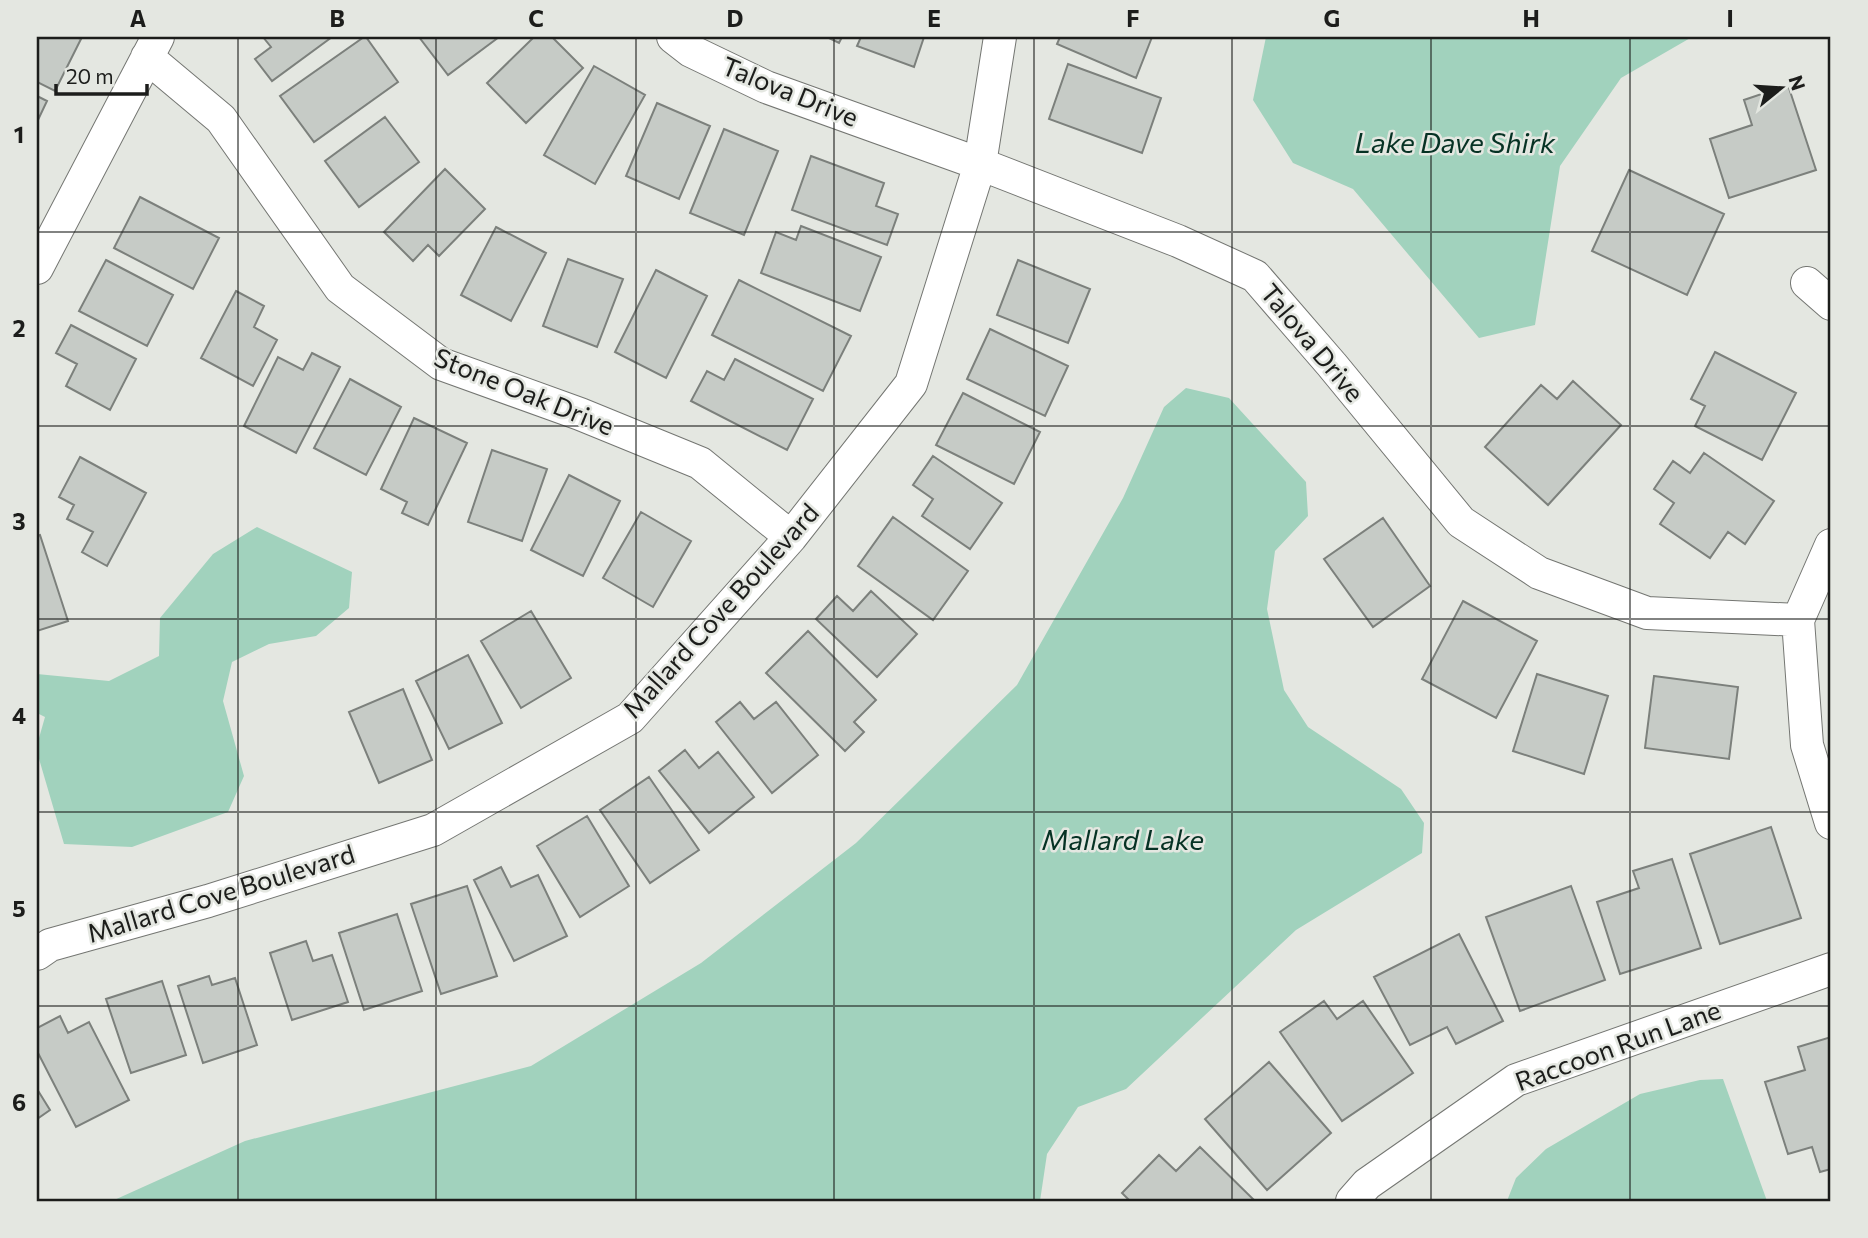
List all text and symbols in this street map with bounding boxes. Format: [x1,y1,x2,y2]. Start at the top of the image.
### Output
text: A [130,4,147,32]
text: B [329,4,345,32]
text: C [528,4,544,32]
text: D [727,4,744,32]
text: E [927,4,941,32]
text: F [1126,4,1140,32]
text: G [1324,4,1340,32]
text: H [1522,4,1540,32]
text: I [1726,4,1734,32]
street label: Talova Drive [718,49,863,132]
scale bar [56,52,147,96]
north arrow [1745,52,1815,122]
text: 20 m [66,63,114,88]
text: N [1785,72,1811,93]
text: 1 [14,120,24,148]
water label: Lake Dave Shirk [1355,125,1556,159]
street label: Talova Drive [1255,277,1371,407]
text: 2 [12,314,26,342]
street label: Stone Oak Drive [430,340,619,441]
street label: Mallard Cove Boulevard [615,496,824,724]
text: 3 [12,507,26,535]
text: 4 [12,701,26,729]
water label: Mallard Lake [1042,822,1204,856]
street label: Mallard Cove Boulevard [83,837,358,948]
text: 5 [12,894,26,922]
street label: Raccoon Run Lane [1511,993,1724,1096]
text: 6 [12,1088,26,1116]

